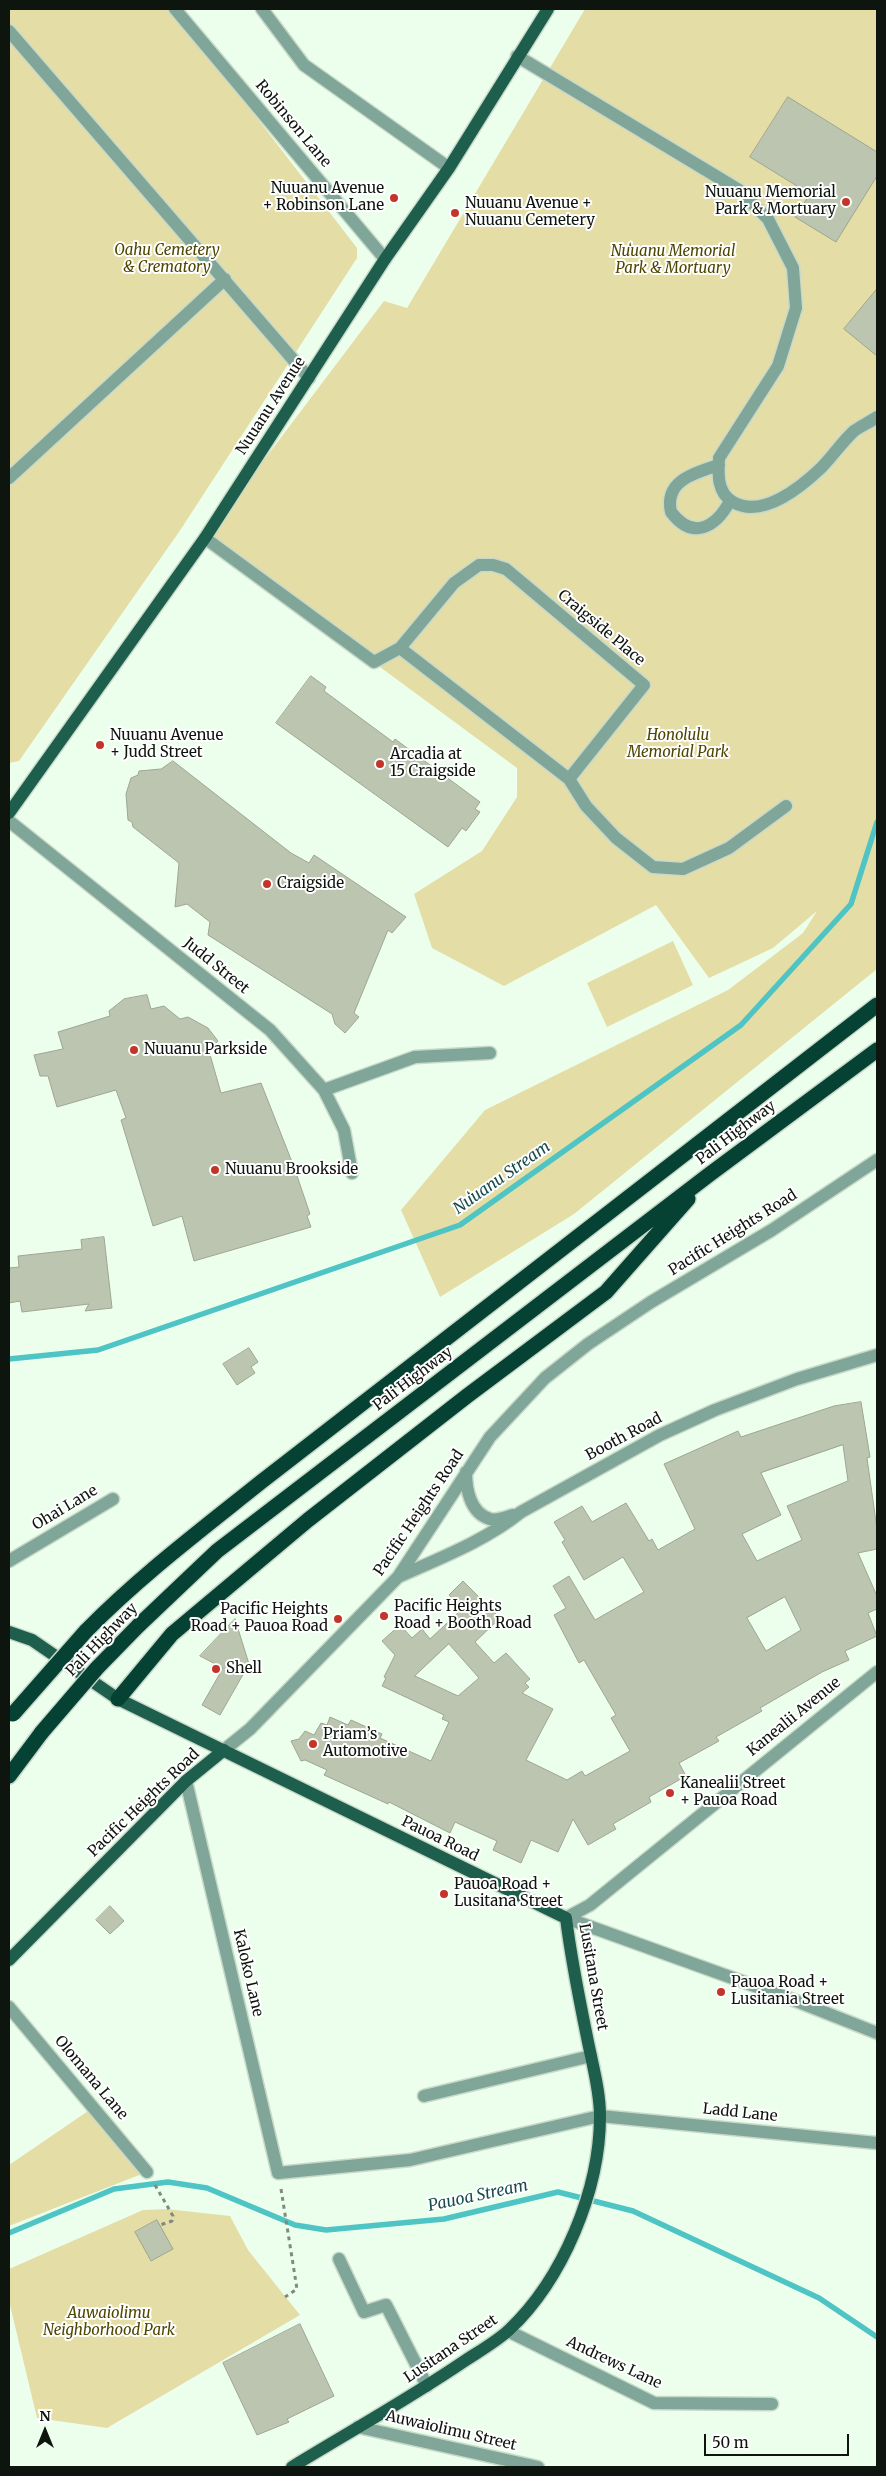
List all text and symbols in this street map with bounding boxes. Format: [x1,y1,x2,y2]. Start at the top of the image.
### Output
street label: Robinson Lane [251,77,335,171]
place label: Nuuanu Avenue + Robinson Lane [262,180,384,215]
place label: Nuuanu Memorial Park & Mortuary [705,184,836,219]
marker: Nuuanu Avenue + Robinson Lane [388,192,400,204]
place label: Nuuanu Avenue + Nuuanu Cemetery [465,195,595,230]
marker: Nuuanu Memorial Park & Mortuary [840,196,852,208]
marker: Nuuanu Avenue + Nuuanu Cemetery [449,207,461,219]
park label: Oahu Cemetery & Crematory [114,242,220,277]
park label: Nuʻuanu Memorial Park & Mortuary [611,243,735,278]
street label: Nuuanu Avenue [233,354,309,458]
street label: Craigside Place [554,586,648,670]
place label: Nuuanu Avenue + Judd Street [110,727,223,762]
park label: Honolulu Memorial Park [627,727,729,762]
marker: Nuuanu Avenue + Judd Street [94,739,106,751]
place label: Arcadia at 15 Craigside [390,746,476,781]
marker: Arcadia at 15 Craigside [374,758,386,770]
place label: Craigside [277,875,344,893]
marker: Craigside [261,878,273,890]
street label: Judd Street [180,934,252,998]
place label: Nuuanu Parkside [144,1041,267,1059]
marker: Nuuanu Parkside [128,1044,140,1056]
street label: Pali Highway [693,1097,779,1169]
water label: Nuʻuanu Stream [450,1137,554,1219]
place label: Nuuanu Brookside [225,1161,358,1179]
marker: Nuuanu Brookside [209,1164,221,1176]
street label: Pacific Heights Road [666,1186,800,1280]
street label: Pali Highway [370,1343,456,1415]
street label: Booth Road [583,1409,665,1465]
street label: Pacific Heights Road [370,1447,468,1579]
street label: Ohai Lane [29,1482,101,1534]
place label: Pacific Heights Road + Booth Road [394,1598,532,1633]
street label: Pali Highway [63,1600,141,1680]
place label: Pacific Heights Road + Pauoa Road [191,1601,328,1636]
marker: Pacific Heights Road + Booth Road [378,1610,390,1622]
marker: Pacific Heights Road + Pauoa Road [332,1613,344,1625]
place label: Shell [226,1660,262,1678]
marker: Shell [210,1663,222,1675]
street label: Kanealii Avenue [744,1674,844,1760]
place label: Priam’s Automotive [323,1726,407,1761]
marker: Priam’s Automotive [307,1738,319,1750]
street label: Pacific Heights Road [85,1745,203,1861]
place label: Kanealii Street + Pauoa Road [680,1775,785,1810]
marker: Kanealii Street + Pauoa Road [664,1787,676,1799]
street label: Pauoa Road [398,1813,482,1865]
place label: Pauoa Road + Lusitana Street [454,1876,563,1911]
marker: Pauoa Road + Lusitana Street [438,1888,450,1900]
street label: Lusitana Street [575,1922,611,2032]
street label: Kaloko Lane [229,1928,267,2018]
place label: Pauoa Road + Lusitania Street [731,1974,845,2009]
marker: Pauoa Road + Lusitania Street [715,1986,727,1998]
street label: Olomana Lane [51,2032,131,2124]
street label: Ladd Lane [702,2100,778,2126]
water label: Pauoa Stream [426,2176,530,2216]
park label: Auwaiolimu Neighborhood Park [43,2305,175,2340]
street label: Lusitana Street [401,2311,501,2387]
street label: Andrews Lane [563,2333,665,2393]
north arrow [20,2406,70,2456]
text: N [39,2407,51,2425]
street label: Auwaiolimu Street [384,2407,518,2455]
scale bar [706,2424,851,2456]
text: 50 m [712,2433,749,2452]

